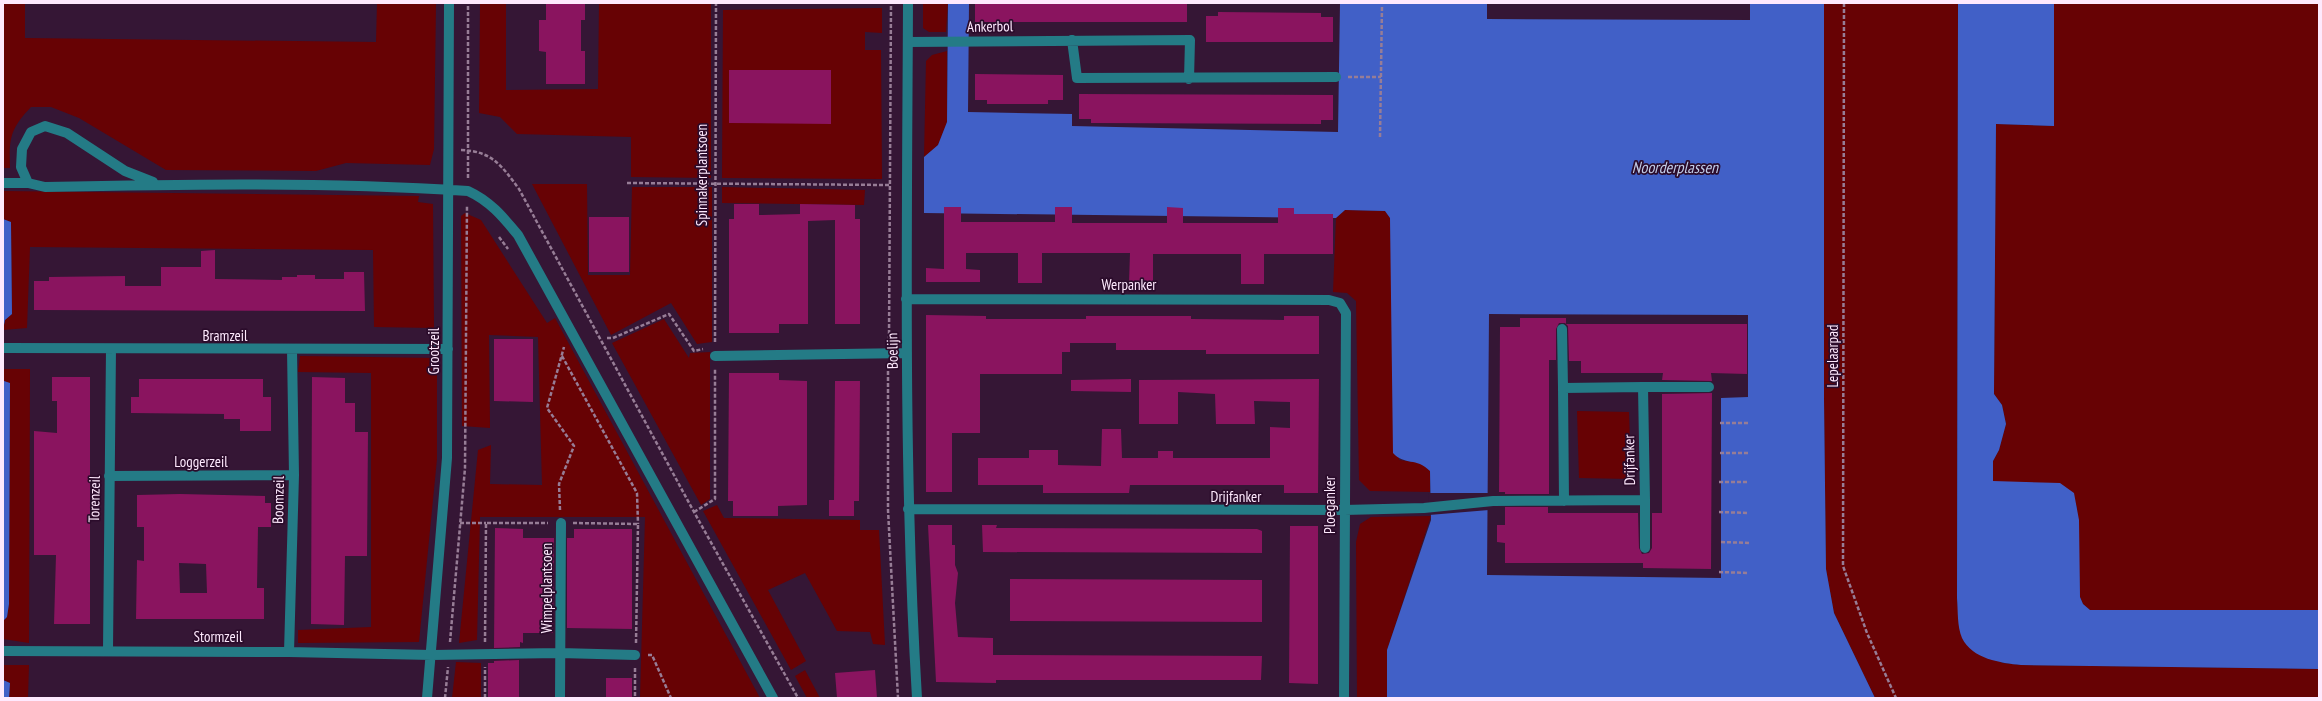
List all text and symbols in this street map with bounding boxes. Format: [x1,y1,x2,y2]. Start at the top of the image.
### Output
street label: Ankerbol [967,16,1014,36]
street label: Spinnakerplantsoen [692,124,711,226]
water label: Noorderplassen [1632,157,1719,177]
street label: Werpanker [1102,275,1157,294]
street label: Lepelaarpad [1823,324,1842,388]
street label: Bramzeil [202,326,248,345]
street label: Grootzeil [424,327,443,374]
street label: Boelijn [882,333,902,369]
street label: Drijfanker [1619,434,1639,486]
street label: Loggerzeil [174,452,228,471]
street label: Torenzeil [84,475,104,523]
street label: Boomzeil [268,475,288,524]
street label: Ploeganker [1320,475,1339,534]
street label: Drijfanker [1211,487,1262,506]
street label: Wimpelplantsoen [537,543,556,633]
street label: Stormzeil [194,627,243,646]

